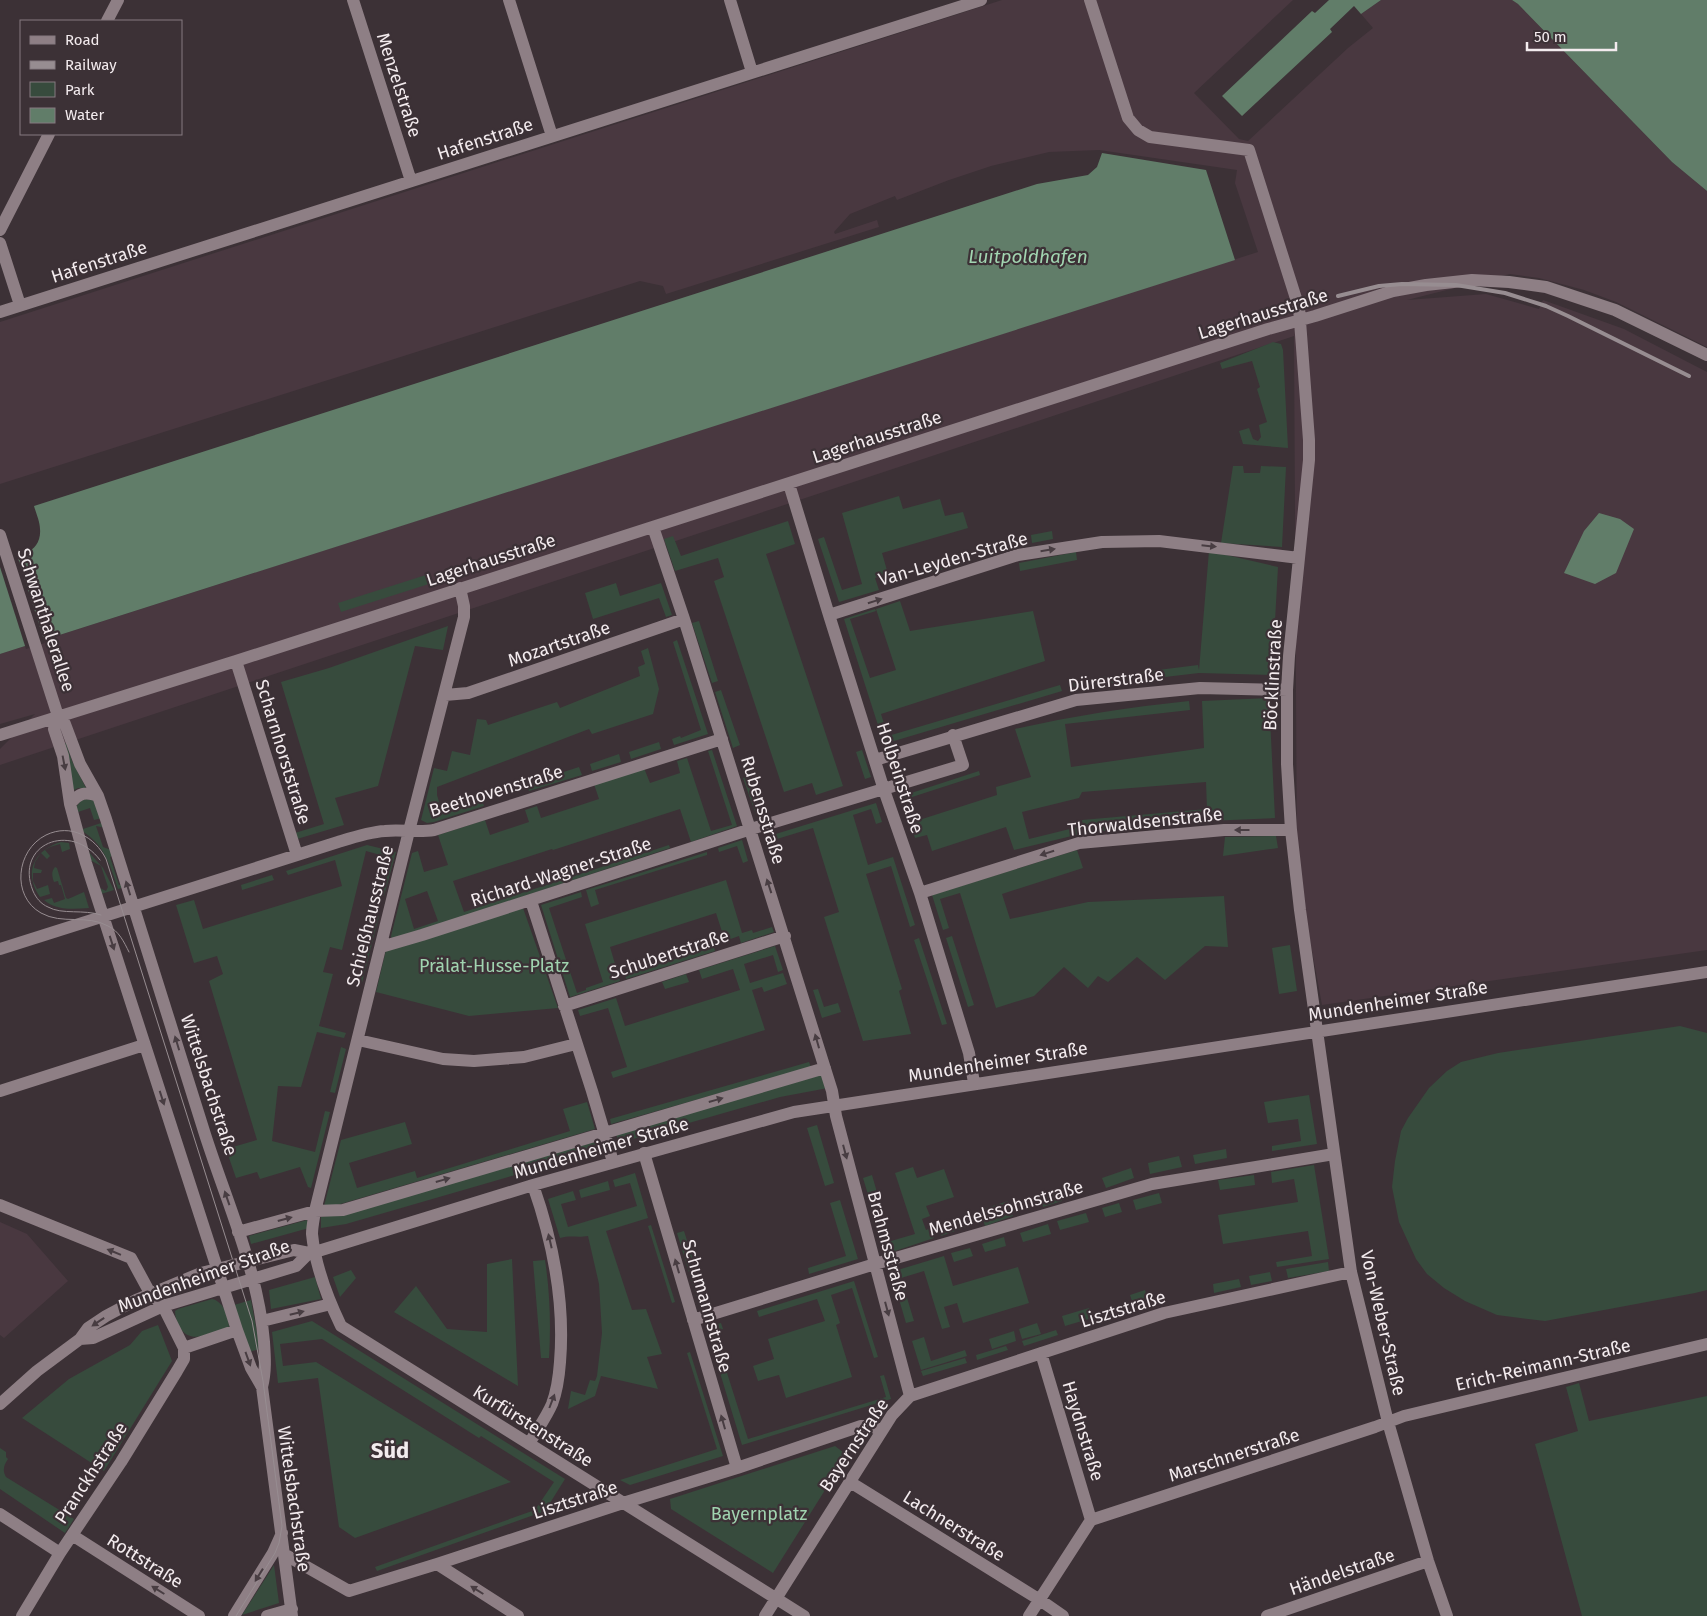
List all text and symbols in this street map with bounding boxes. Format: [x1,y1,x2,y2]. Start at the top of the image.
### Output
legend [20,20,182,135]
scale bar [1527,20,1616,52]
text: 50 m [1534,28,1567,46]
street label: Menzelstraße [372,30,426,140]
text: Road [65,31,100,49]
text: Railway [65,56,117,74]
text: Park [65,81,95,99]
text: Water [65,106,104,124]
street label: Hafenstraße [434,113,536,165]
street label: Hafenstraße [48,236,150,288]
water label: Luitpoldhafen [968,245,1088,268]
street label: Lagerhausstraße [1195,284,1331,344]
street label: Lagerhausstraße [810,406,944,468]
street label: Van-Leyden-Straße [876,527,1030,591]
street label: Lagerhausstraße [424,529,558,591]
one-way arrow [1202,542,1218,550]
street label: Schwanthalerallee [12,545,80,695]
one-way arrow [1040,546,1056,554]
one-way arrow [868,596,883,604]
street label: Mozartstraße [505,616,613,672]
street label: Böcklinstraße [1259,619,1287,731]
street label: Dürerstraße [1067,663,1165,697]
street label: Scharnhorststraße [250,677,316,827]
street label: Holbeinstraße [872,720,928,836]
street label: Rubensstraße [736,753,790,867]
one-way arrow [60,755,68,771]
street label: Beethovenstraße [426,760,566,822]
street label: Thorwaldsenstraße [1066,803,1224,841]
one-way arrow [1234,826,1250,834]
street label: Richard-Wagner-Straße [468,832,654,912]
street label: Schießhausstraße [342,843,398,989]
one-way arrow [1039,850,1054,857]
one-way arrow [764,878,772,893]
one-way arrow [124,881,131,896]
street label: Schubertstraße [606,924,732,984]
one-way arrow [108,936,116,951]
park label: Prälat-Husse-Platz [419,955,569,977]
street label: Mundenheimer Straße [1307,976,1489,1026]
street label: Wittelsbachstraße [176,1012,242,1158]
one-way arrow [813,1033,821,1048]
one-way arrow [173,1035,181,1050]
street label: Mundenheimer Straße [907,1037,1089,1087]
one-way arrow [158,1090,166,1105]
one-way arrow [709,1096,724,1104]
street label: Mundenheimer Straße [511,1112,691,1184]
one-way arrow [842,1145,850,1160]
street label: Mendelssohnstraße [926,1175,1086,1241]
one-way arrow [435,1176,450,1184]
street label: Brahmsstraße [863,1189,913,1303]
one-way arrow [223,1190,230,1205]
one-way arrow [278,1215,293,1223]
one-way arrow [546,1233,554,1248]
street label: Mundenheimer Straße [115,1235,293,1317]
street label: Schumannstraße [678,1237,736,1375]
one-way arrow [107,1247,121,1255]
street label: Von-Weber-Straße [1356,1248,1410,1398]
one-way arrow [673,1258,681,1273]
street label: Lisztstraße [1078,1286,1168,1332]
one-way arrow [883,1302,891,1317]
one-way arrow [289,1309,304,1317]
one-way arrow [91,1317,104,1327]
street label: Erich-Reimann-Straße [1453,1334,1633,1396]
one-way arrow [245,1352,252,1367]
street label: Haydnstraße [1057,1378,1109,1484]
street label: Kurfürstenstraße [469,1380,597,1472]
one-way arrow [548,1393,556,1408]
street label: Bayernstraße [815,1394,893,1496]
one-way arrow [718,1414,726,1429]
street label: Pranckhstraße [50,1418,132,1528]
street label: Marschnerstraße [1166,1423,1302,1487]
street label: Wittelsbachstraße [273,1425,315,1573]
district label: Süd [371,1437,409,1464]
street label: Lisztstraße [530,1476,620,1524]
street label: Lachnerstraße [899,1486,1009,1566]
park label: Bayernplatz [711,1503,807,1525]
street label: Rottstraße [103,1529,187,1593]
street label: Händelstraße [1286,1544,1398,1600]
one-way arrow [254,1569,264,1582]
one-way arrow [151,1585,164,1595]
one-way arrow [471,1585,484,1595]

